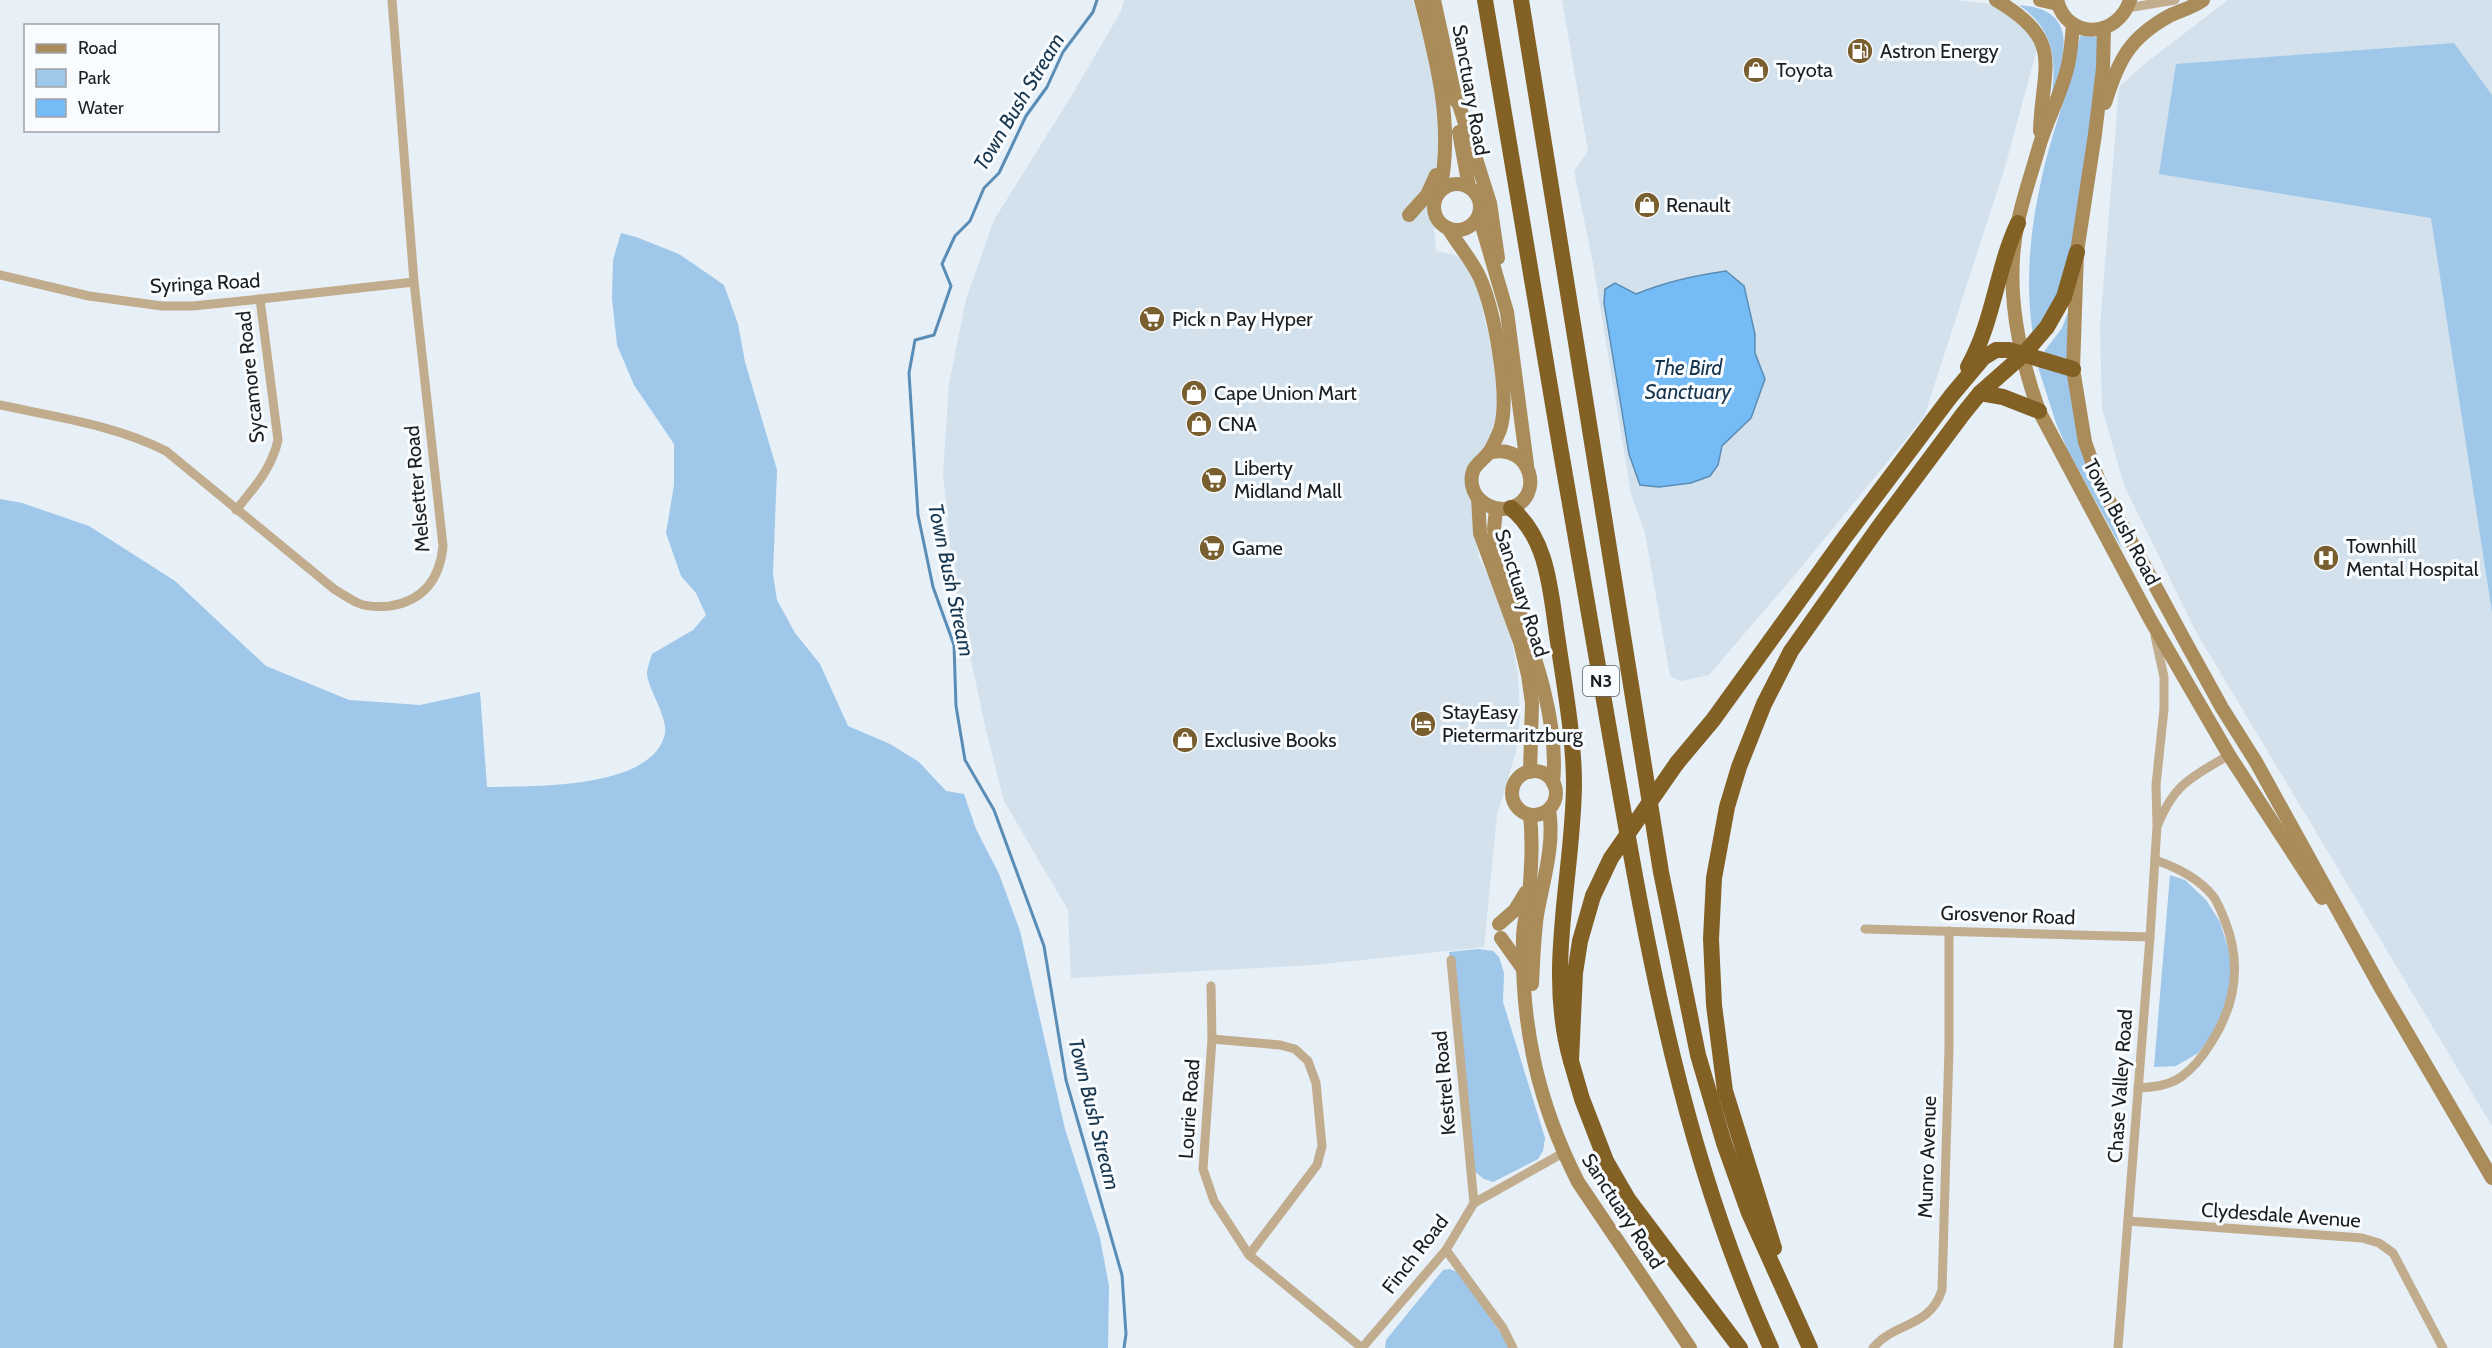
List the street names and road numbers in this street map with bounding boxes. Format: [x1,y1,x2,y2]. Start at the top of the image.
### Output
street label: Sanctuary Road [1448,23,1494,157]
street label: Syringa Road [149,268,261,298]
street label: Sycamore Road [231,310,269,444]
street label: Melsetter Road [399,425,435,553]
street label: Town Bush Road [2079,455,2165,589]
street label: Sanctuary Road [1490,526,1554,660]
road number: N3 [1583,666,1619,696]
street label: Grosvenor Road [1940,901,2076,929]
street label: Chase Valley Road [2103,1008,2137,1164]
street label: Kestrel Road [1427,1030,1461,1136]
street label: Lourie Road [1174,1058,1204,1160]
street label: Munro Avenue [1913,1095,1941,1219]
street label: Sanctuary Road [1577,1149,1669,1273]
street label: Clydesdale Avenue [2200,1197,2362,1233]
street label: Finch Road [1377,1210,1453,1298]

